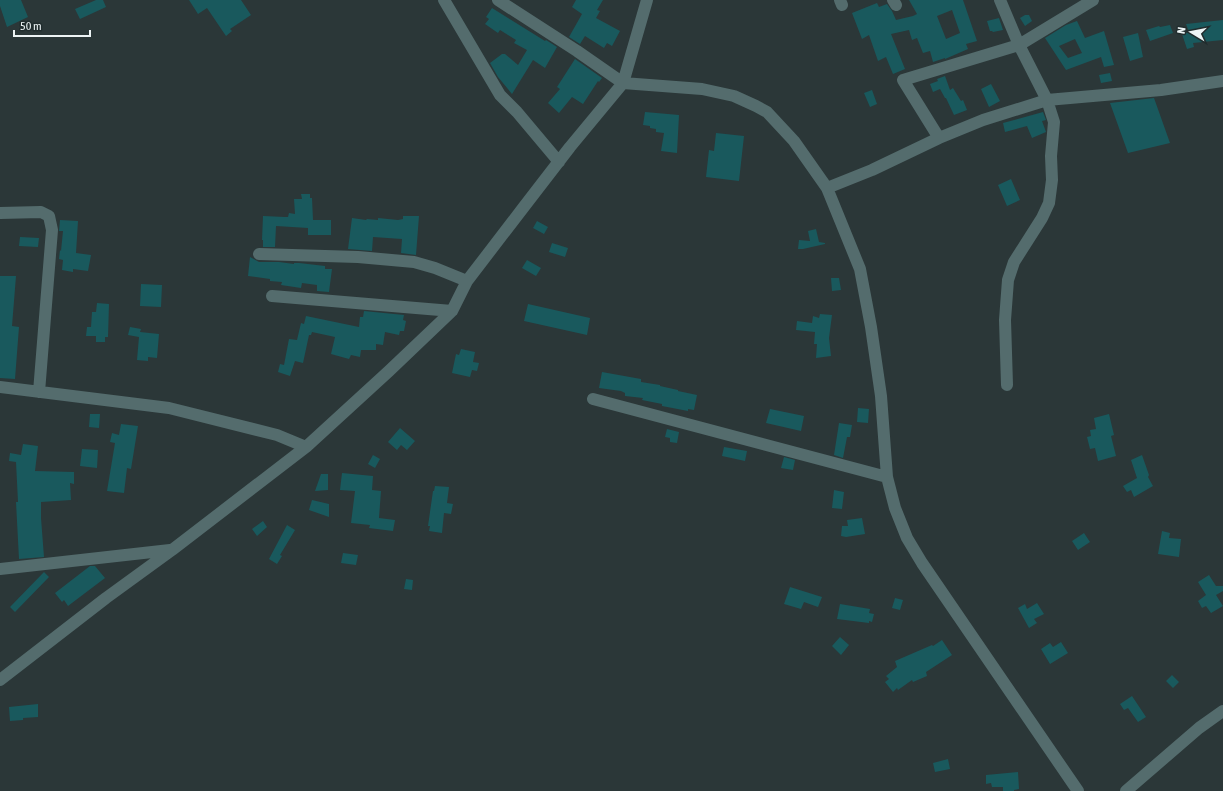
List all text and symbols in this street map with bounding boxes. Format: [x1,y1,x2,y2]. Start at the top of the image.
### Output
scale bar [14,12,90,38]
north arrow [1171,12,1211,52]
text: 50 m [20,19,42,33]
text: N [1175,26,1188,35]

